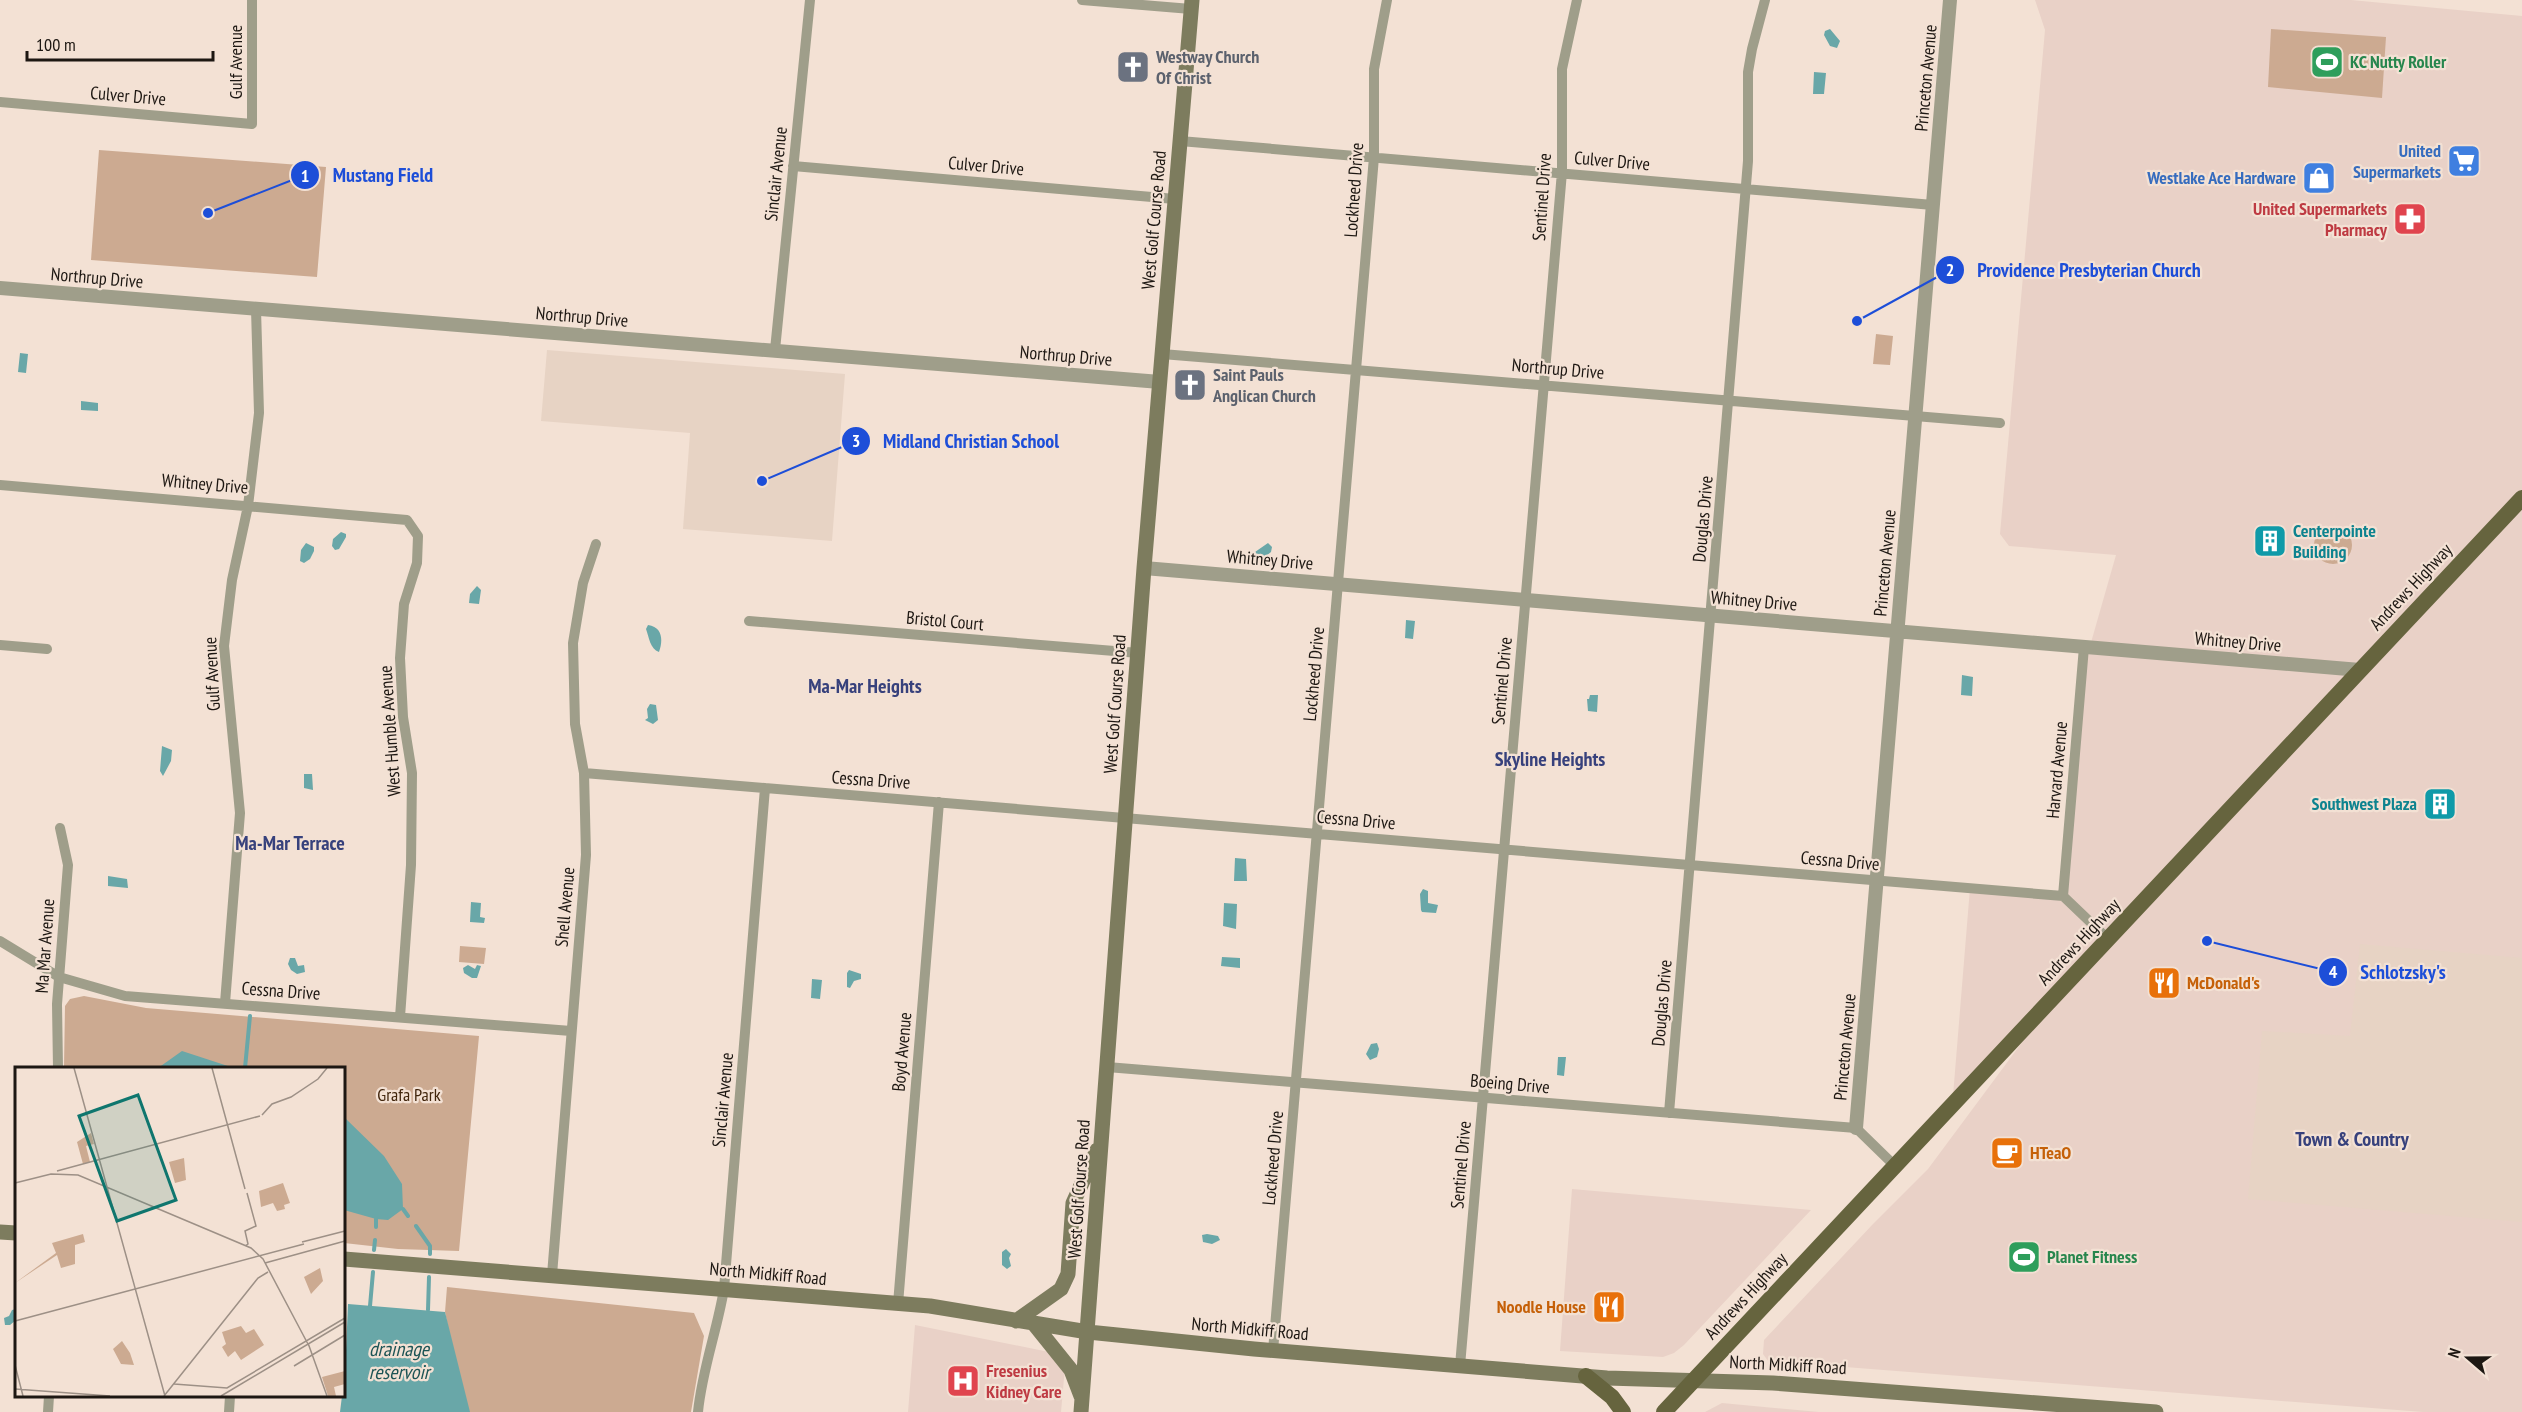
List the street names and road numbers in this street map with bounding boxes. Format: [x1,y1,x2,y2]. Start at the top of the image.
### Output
street label: Princeton Avenue [1909,24,1942,132]
street label: Gulf Avenue [224,25,247,99]
street label: Culver Drive [89,81,167,110]
street label: Sinclair Avenue [759,125,792,222]
street label: Lockheed Drive [1339,142,1368,238]
street label: Culver Drive [1573,146,1651,175]
street label: West Golf Course Road [1136,150,1171,290]
street label: Culver Drive [947,151,1025,180]
street label: Sentinel Drive [1527,152,1556,242]
street label: Northrup Drive [50,262,144,293]
street label: Northrup Drive [535,301,629,332]
street label: Northrup Drive [1019,340,1113,371]
street label: Northrup Drive [1511,353,1605,384]
street label: Whitney Drive [161,468,249,499]
street label: Douglas Drive [1687,475,1718,563]
street label: Princeton Avenue [1868,509,1901,617]
street label: Andrews Highway [2364,538,2457,635]
street label: Whitney Drive [1226,544,1314,575]
street label: Whitney Drive [1710,585,1798,616]
street label: Bristol Court [905,606,985,635]
street label: Lockheed Drive [1298,626,1329,722]
street label: Whitney Drive [2194,626,2282,657]
street label: West Golf Course Road [1098,634,1131,774]
street label: Gulf Avenue [198,636,225,712]
street label: Sentinel Drive [1486,636,1517,726]
street label: West Humble Avenue [373,665,406,797]
street label: Harvard Avenue [2041,720,2072,820]
street label: Cessna Drive [831,765,911,794]
street label: Cessna Drive [1316,805,1396,834]
street label: Cessna Drive [1800,846,1880,875]
street label: Shell Avenue [550,866,579,948]
street label: Andrews Highway [2032,893,2125,990]
street label: Ma Mar Avenue [30,898,59,994]
street label: Douglas Drive [1646,959,1677,1047]
street label: Cessna Drive [241,976,321,1005]
street label: Princeton Avenue [1828,993,1861,1101]
street label: Boyd Avenue [887,1011,916,1093]
street label: Sinclair Avenue [707,1052,738,1148]
street label: Boeing Drive [1469,1069,1551,1098]
street label: Lockheed Drive [1257,1110,1288,1206]
street label: West Golf Course Road [1062,1119,1095,1259]
street label: Sentinel Drive [1445,1120,1476,1210]
street label: Andrews Highway [1699,1247,1792,1344]
street label: North Midkiff Road [709,1257,827,1290]
street label: North Midkiff Road [1191,1312,1309,1345]
street label: North Midkiff Road [1729,1350,1847,1379]

